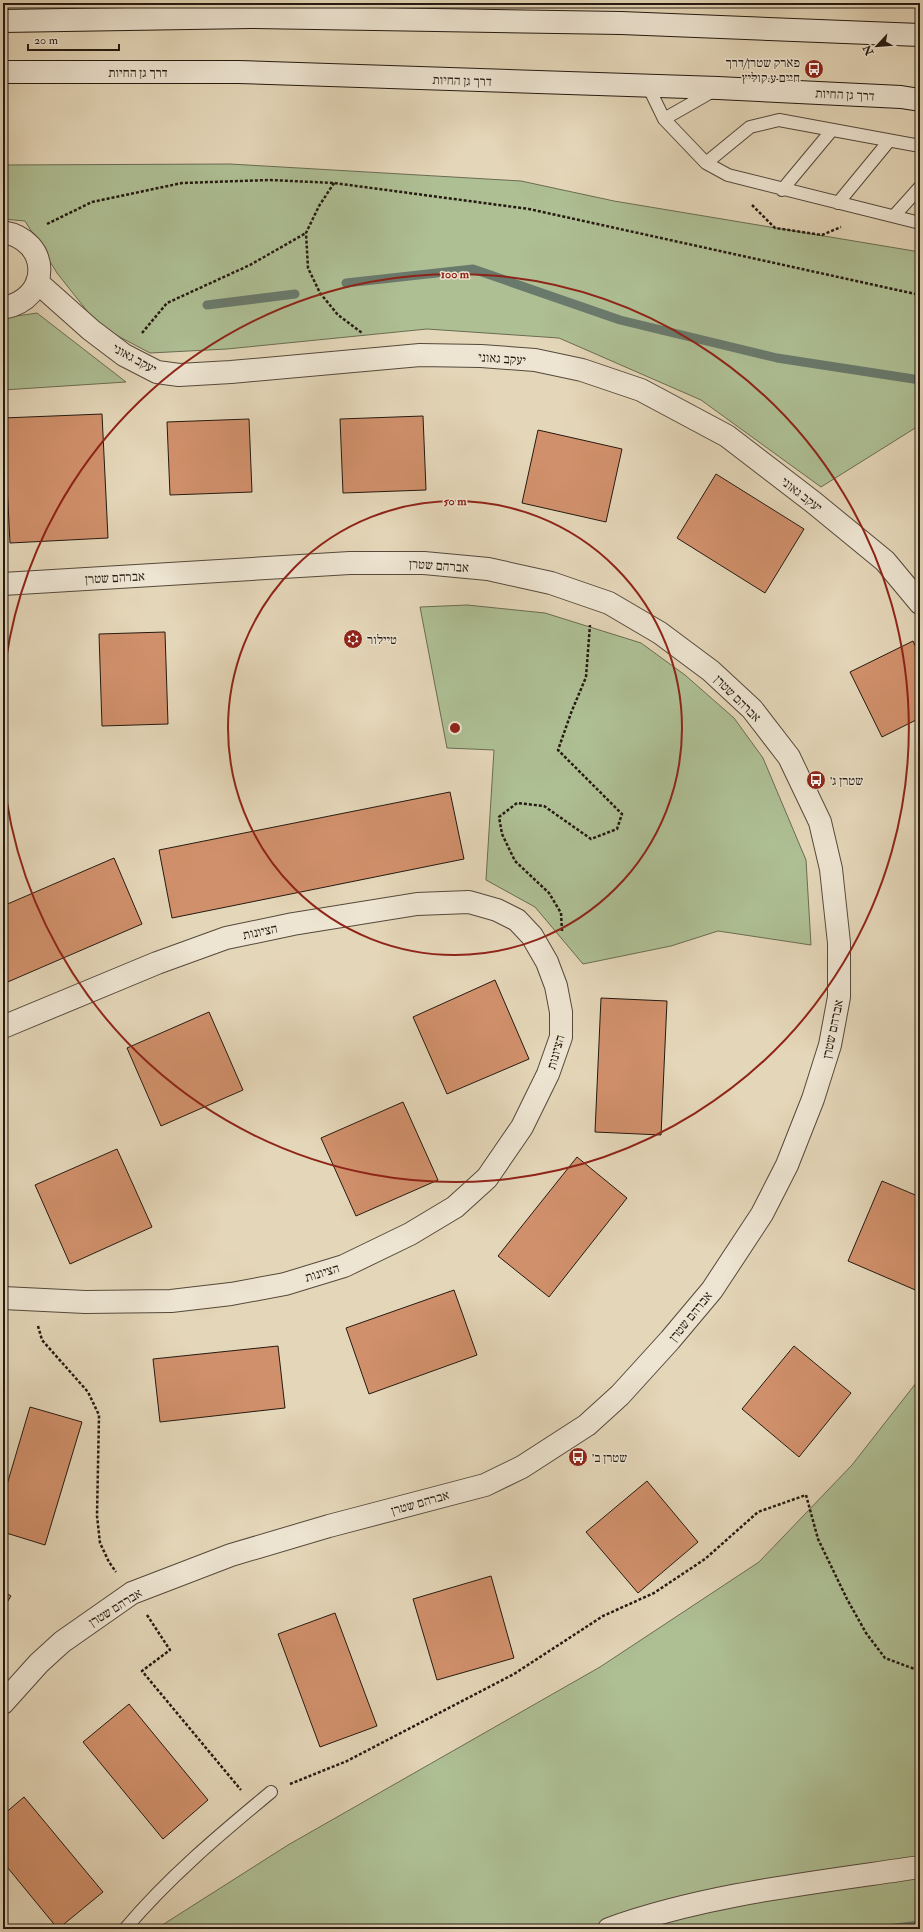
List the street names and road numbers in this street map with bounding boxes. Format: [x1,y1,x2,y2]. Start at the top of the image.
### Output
street label: דרך גן החיות [108,65,168,81]
street label: דרך גן החיות [432,72,492,90]
street label: דרך גן החיות [815,85,875,105]
street label: יעקב גאוני [110,340,160,378]
street label: יעקב גאוני [477,349,527,369]
street label: יעקב גאוני [778,474,826,516]
street label: אברהם שטרן [408,556,469,576]
street label: אברהם שטרן [85,568,146,588]
street label: אברהם שטרן [710,672,764,726]
street label: הציונות [241,920,279,943]
street label: אברהם שטרן [819,998,847,1060]
street label: הציונות [543,1033,569,1071]
street label: הציונות [303,1260,342,1286]
street label: אברהם שטרן [666,1288,716,1345]
street label: אברהם שטרן [389,1487,451,1519]
street label: אברהם שטרן [86,1585,145,1631]

